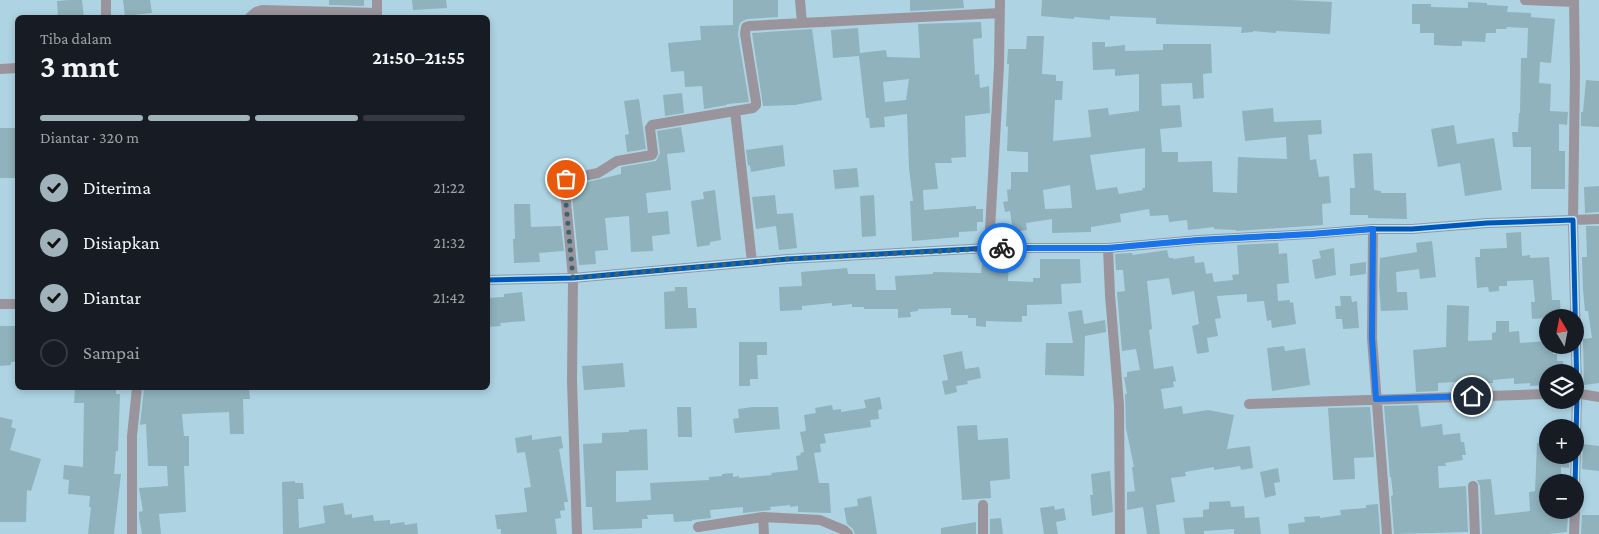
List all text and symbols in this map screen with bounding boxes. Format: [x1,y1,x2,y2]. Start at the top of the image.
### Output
text: Tiba dalam [40,30,112,47]
text: 21:50–21:55 [372,47,465,68]
text: 3 mnt [40,48,119,84]
text: Diantar · 320 m [40,129,139,146]
pin [545,158,587,200]
icon: bag [552,165,580,193]
icon: check [40,174,68,202]
text: Diterima [83,177,151,198]
text: 21:22 [433,179,465,196]
courier [977,223,1027,273]
icon: check [40,229,68,257]
text: Disiapkan [83,232,160,253]
text: 21:32 [433,234,465,251]
icon: bike [988,234,1016,262]
icon: check [40,284,68,312]
text: Diantar [83,287,141,308]
text: 21:42 [433,289,465,306]
north arrow [1539,309,1584,354]
map controls [1539,309,1584,519]
text: Sampai [83,342,140,363]
button: layers [1539,364,1584,409]
pin [1451,375,1493,417]
icon: home [1458,382,1486,410]
button: + [1539,419,1584,464]
button: − [1539,474,1584,519]

